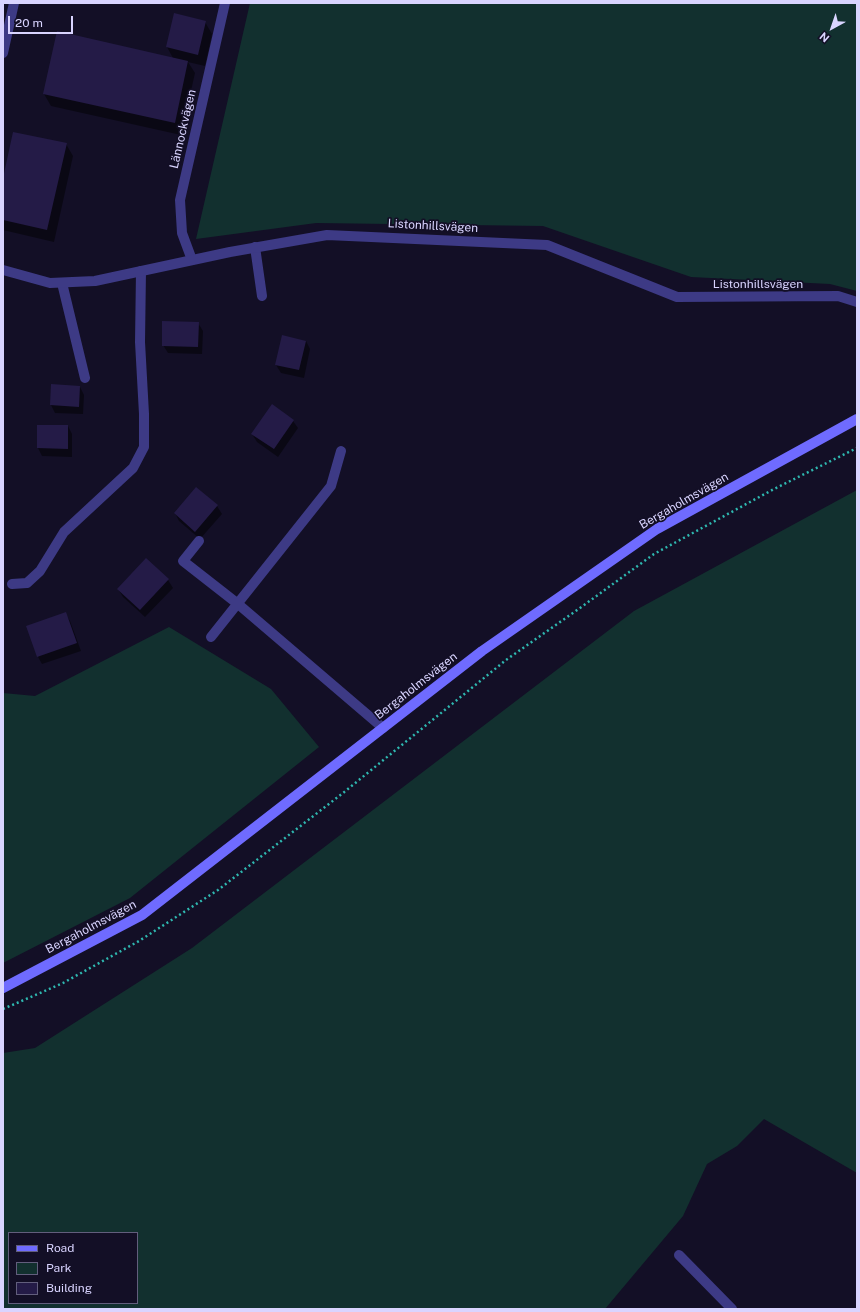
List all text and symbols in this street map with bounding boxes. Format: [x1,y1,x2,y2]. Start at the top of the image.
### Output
scale bar [10,8,75,34]
north arrow [812,8,852,48]
text: 20 m [15,16,43,30]
text: N [817,30,831,45]
street label: Lännockvägen [167,88,199,170]
street label: Listonhillsvägen [387,216,479,236]
street label: Listonhillsvägen [713,277,803,291]
street label: Bergaholmsvägen [637,470,731,532]
street label: Bergaholmsvägen [372,649,460,723]
street label: Bergaholmsvägen [43,897,139,957]
legend [8,1232,138,1304]
text: Road [46,1241,74,1255]
text: Park [46,1261,72,1275]
text: Building [46,1281,92,1295]

